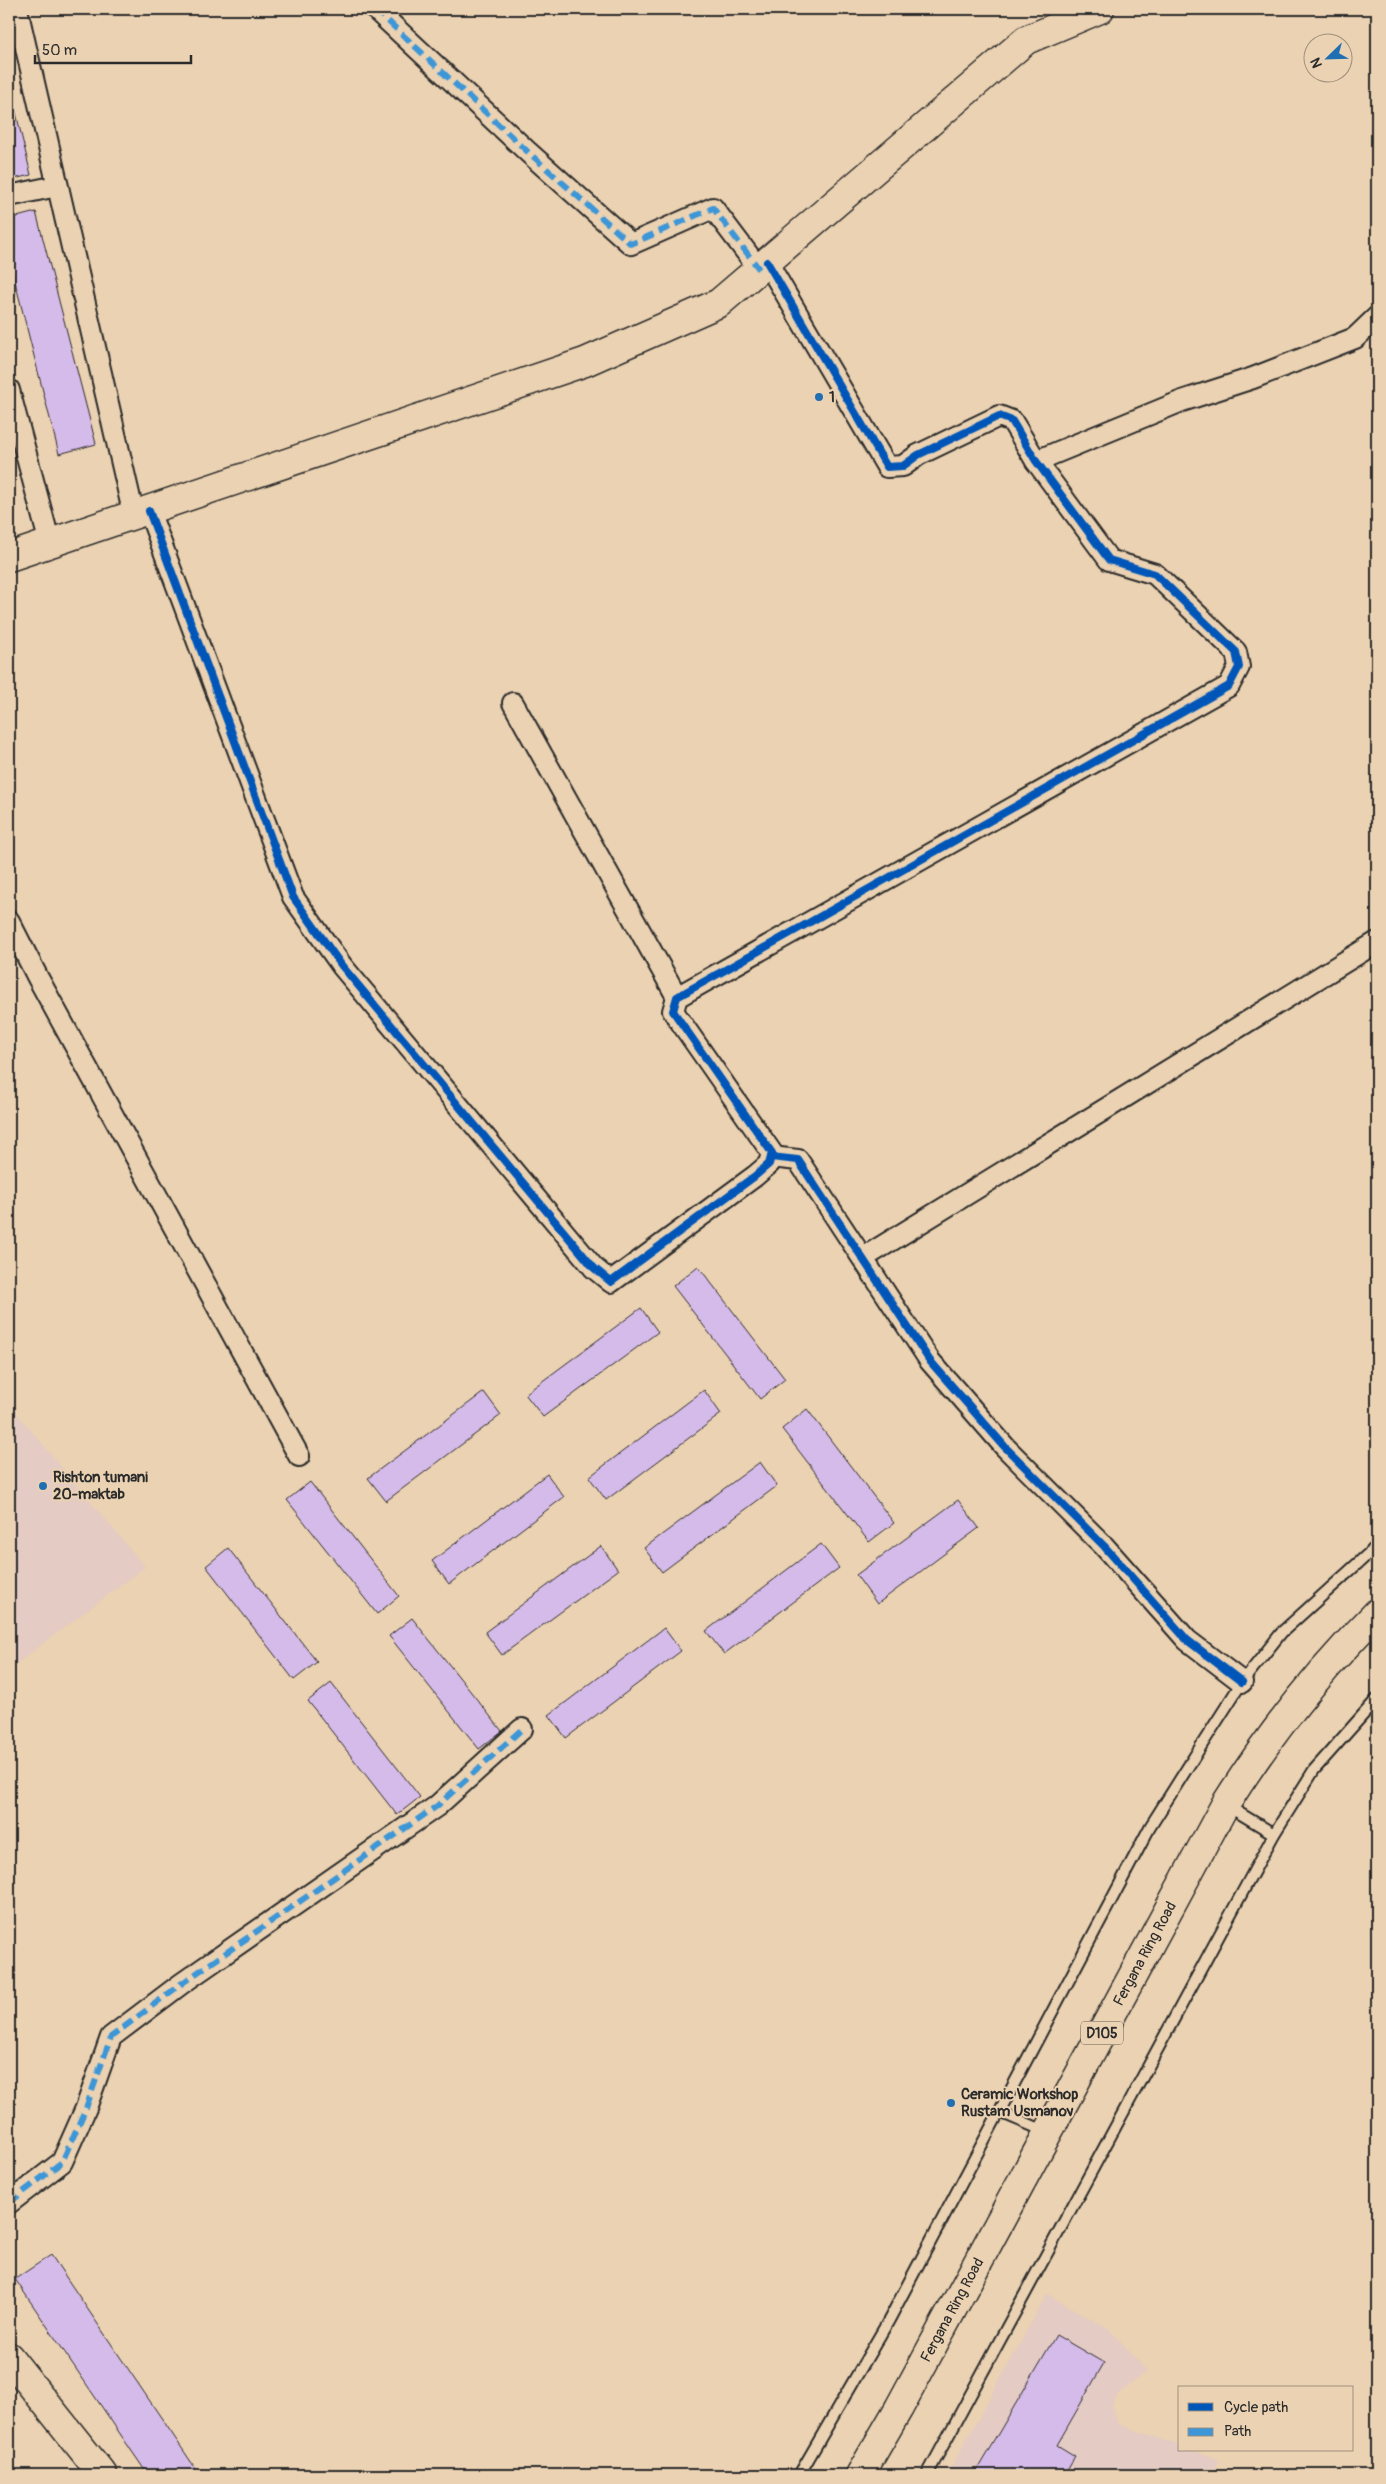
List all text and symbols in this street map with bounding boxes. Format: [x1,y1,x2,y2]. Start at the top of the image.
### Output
scale bar [35,32,191,64]
north arrow [1304,32,1354,82]
text: 50 m [42,41,77,60]
text: N [1307,55,1326,71]
place label: 1 [829,388,835,407]
marker: 1 [813,391,825,403]
place label: Rishton tumani 20-maktab [53,1468,148,1504]
marker: Rishton tumani 20-maktab [37,1480,49,1492]
street label: Fergana Ring Road [1109,1898,1181,2009]
road number: D105 [1081,2022,1123,2045]
place label: Ceramic Workshop Rustam Usmanov [961,2085,1078,2121]
marker: Ceramic Workshop Rustam Usmanov [945,2097,957,2109]
street label: Fergana Ring Road [916,2254,988,2365]
legend [1178,2386,1354,2452]
text: Cycle path [1224,2398,1288,2417]
text: Path [1224,2422,1251,2441]

